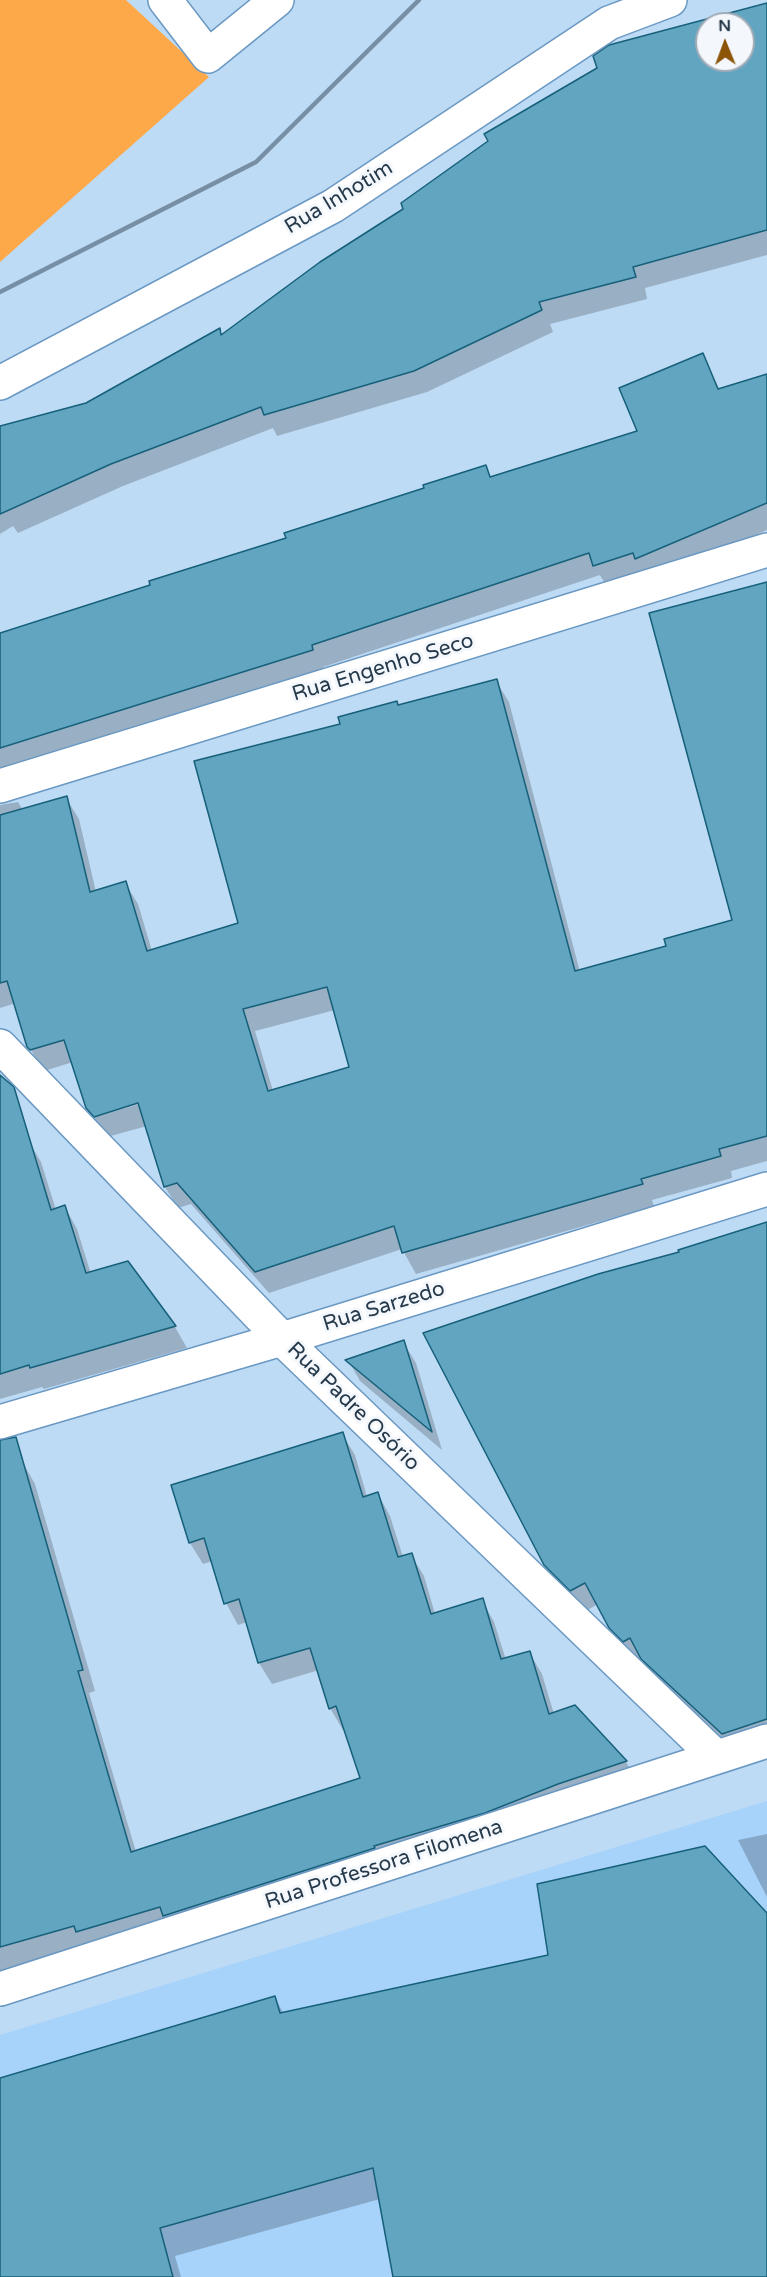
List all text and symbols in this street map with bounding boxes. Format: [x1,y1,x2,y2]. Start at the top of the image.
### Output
north arrow [695,12,755,72]
text: N [718,16,731,36]
street label: Rua Inhotim [280,156,398,240]
street label: Rua Engenho Seco [289,628,477,708]
street label: Rua Sarzedo [320,1277,448,1337]
street label: Rua Padre Osório [281,1337,425,1477]
street label: Rua Professora Filomena [262,1815,506,1915]

